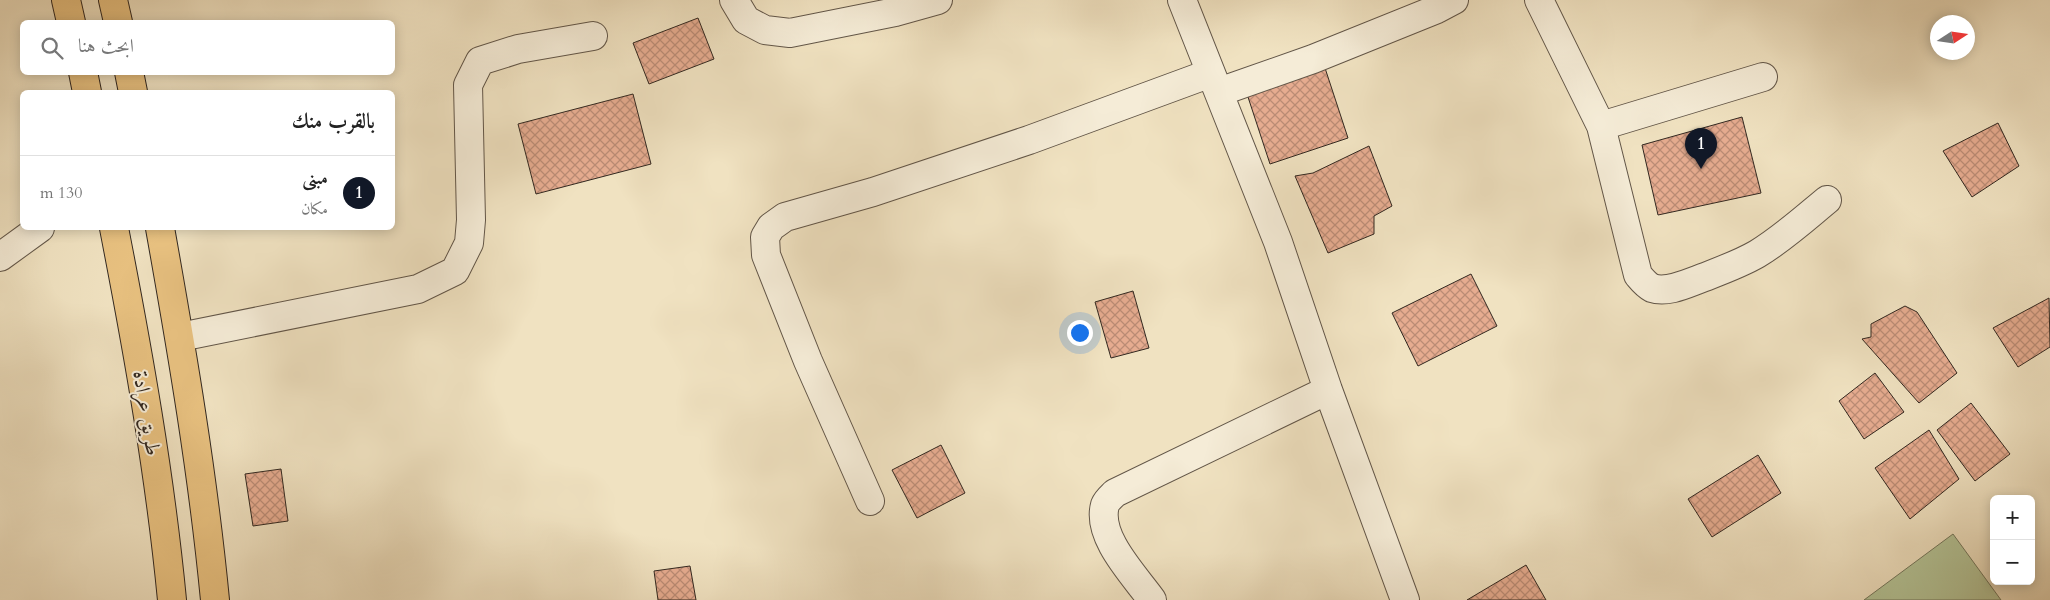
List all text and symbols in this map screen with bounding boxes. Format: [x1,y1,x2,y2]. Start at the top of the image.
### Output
north arrow [1930,15,1975,60]
search box [20,20,395,75]
text: ابحث هنا [78,33,134,59]
icon: search [38,34,66,62]
text: بالقرب منك [292,107,375,136]
pin: 1 [1685,128,1717,169]
text: مبنى [302,165,328,191]
text: 130 m [40,182,82,204]
text: 1 [355,182,363,204]
text: مكان [301,198,328,220]
your location [1067,320,1093,346]
street label: طريق عرادة [125,368,168,458]
map controls [1990,495,2035,585]
button: + [1990,495,2035,540]
button: − [1990,540,2035,585]

